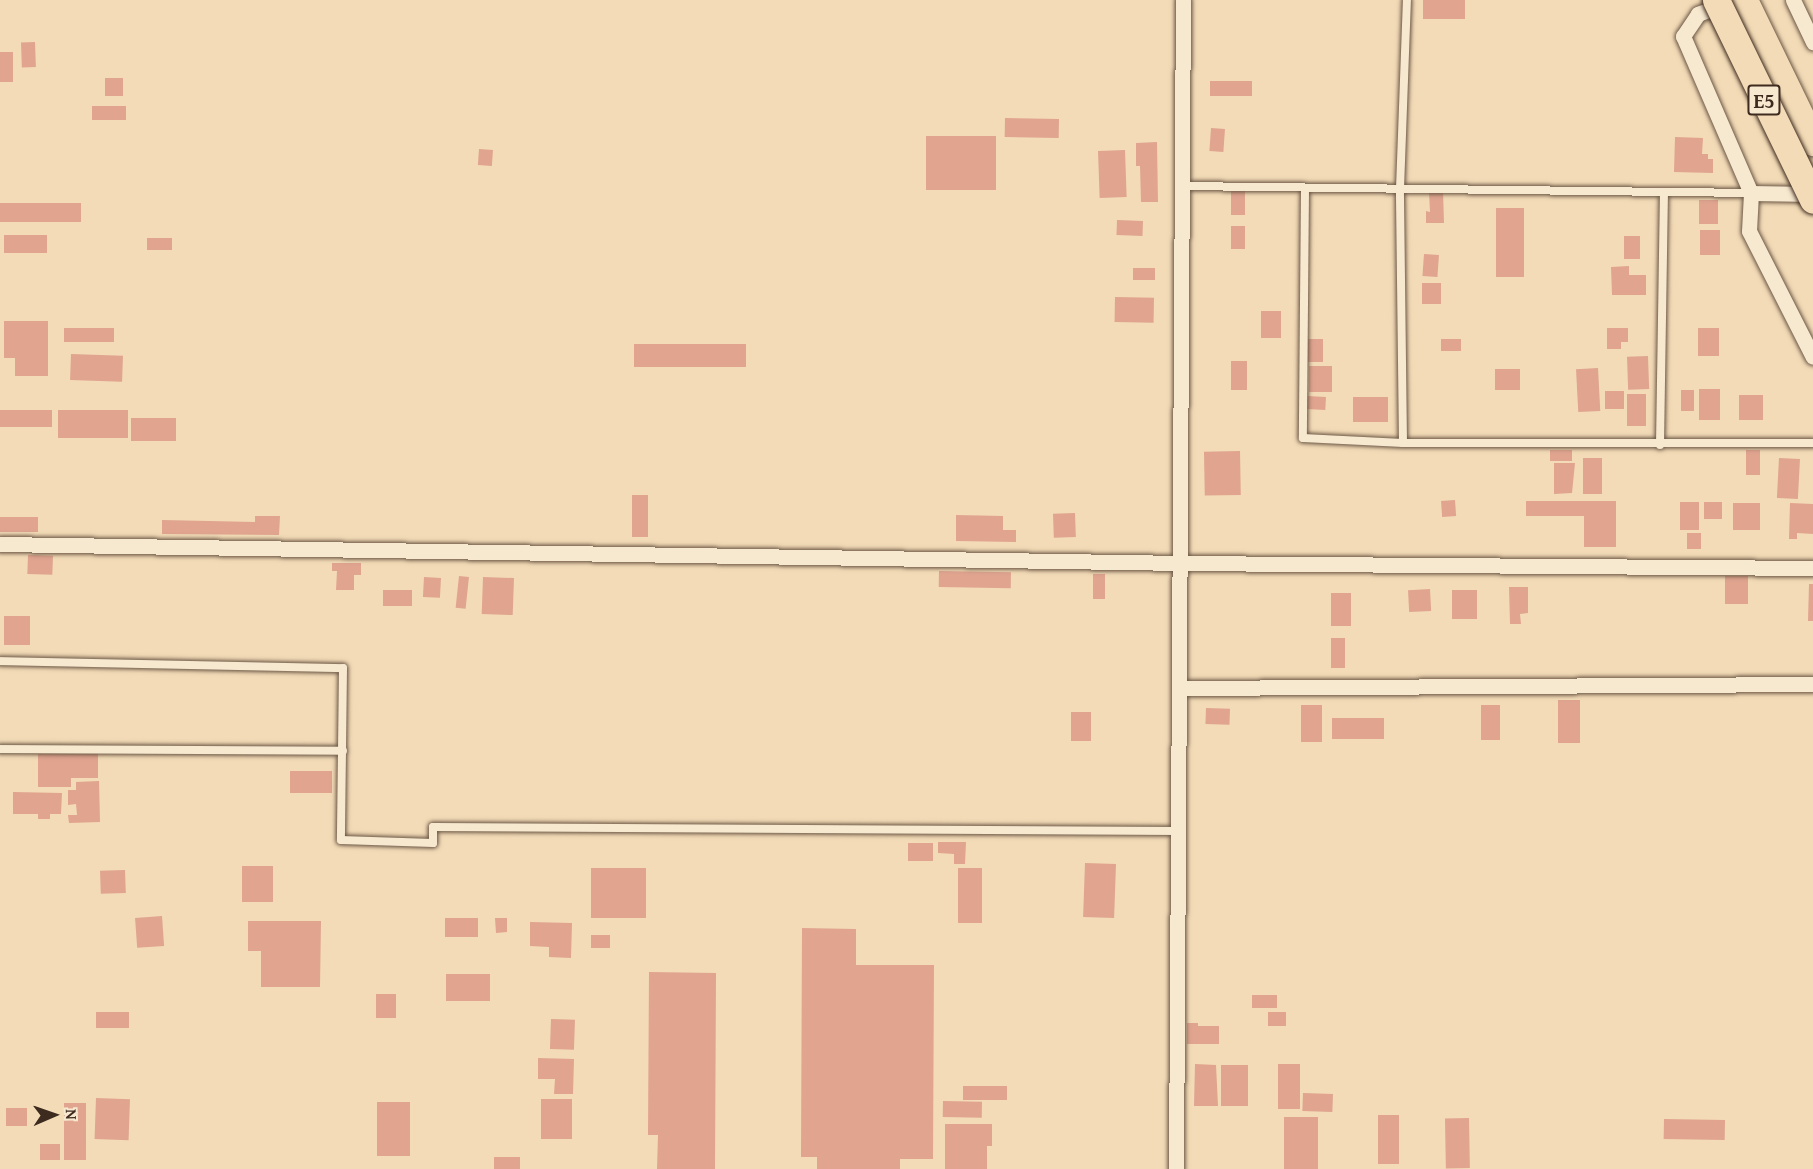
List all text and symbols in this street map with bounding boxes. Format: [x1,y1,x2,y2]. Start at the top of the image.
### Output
road number: E5 [1746,83,1782,117]
north arrow [24,1085,84,1145]
text: N [60,1109,84,1120]

